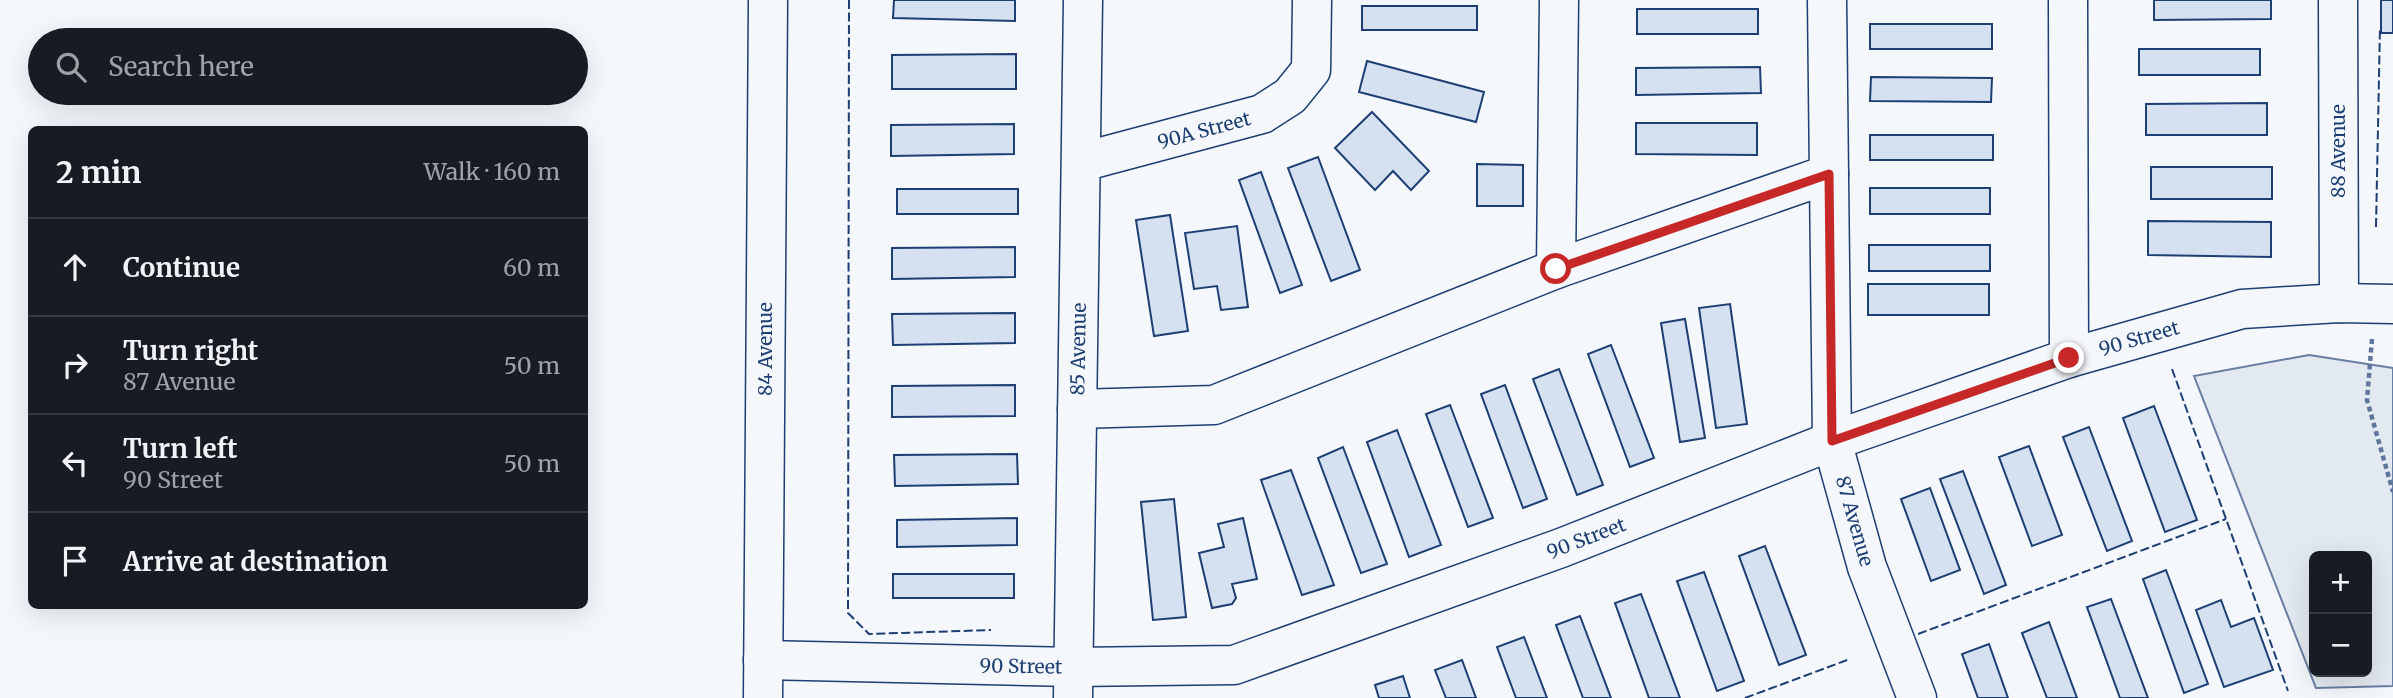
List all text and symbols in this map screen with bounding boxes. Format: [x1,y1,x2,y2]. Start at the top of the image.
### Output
search box [28,28,588,105]
icon: search [52,48,90,86]
text: Search here [108,50,254,83]
street label: 88 Avenue [2326,104,2350,198]
street label: 90A Street [1155,106,1254,154]
text: 2 min [56,153,141,191]
text: Walk · 160 m [424,157,560,186]
icon: ahead [56,248,94,286]
text: Continue [123,251,240,284]
text: 60 m [503,253,560,282]
route start [1540,253,1571,284]
street label: 84 Avenue [753,302,777,396]
street label: 85 Avenue [1065,302,1091,396]
street label: 90 Street [2096,315,2183,361]
text: Turn right [123,334,258,367]
route end [2053,342,2084,373]
icon: right [56,346,94,384]
text: 50 m [504,351,560,380]
text: 87 Avenue [123,367,235,396]
text: Turn left [123,432,237,465]
icon: left [56,444,94,482]
text: 50 m [504,449,560,478]
text: 90 Street [123,465,223,494]
street label: 87 Avenue [1831,473,1879,569]
street label: 90 Street [1543,512,1629,564]
icon: arrive [56,542,94,580]
text: Arrive at destination [123,545,388,578]
map controls [2309,551,2372,677]
button: + [2309,551,2372,614]
button: − [2309,614,2372,677]
street label: 90 Street [979,653,1063,679]

